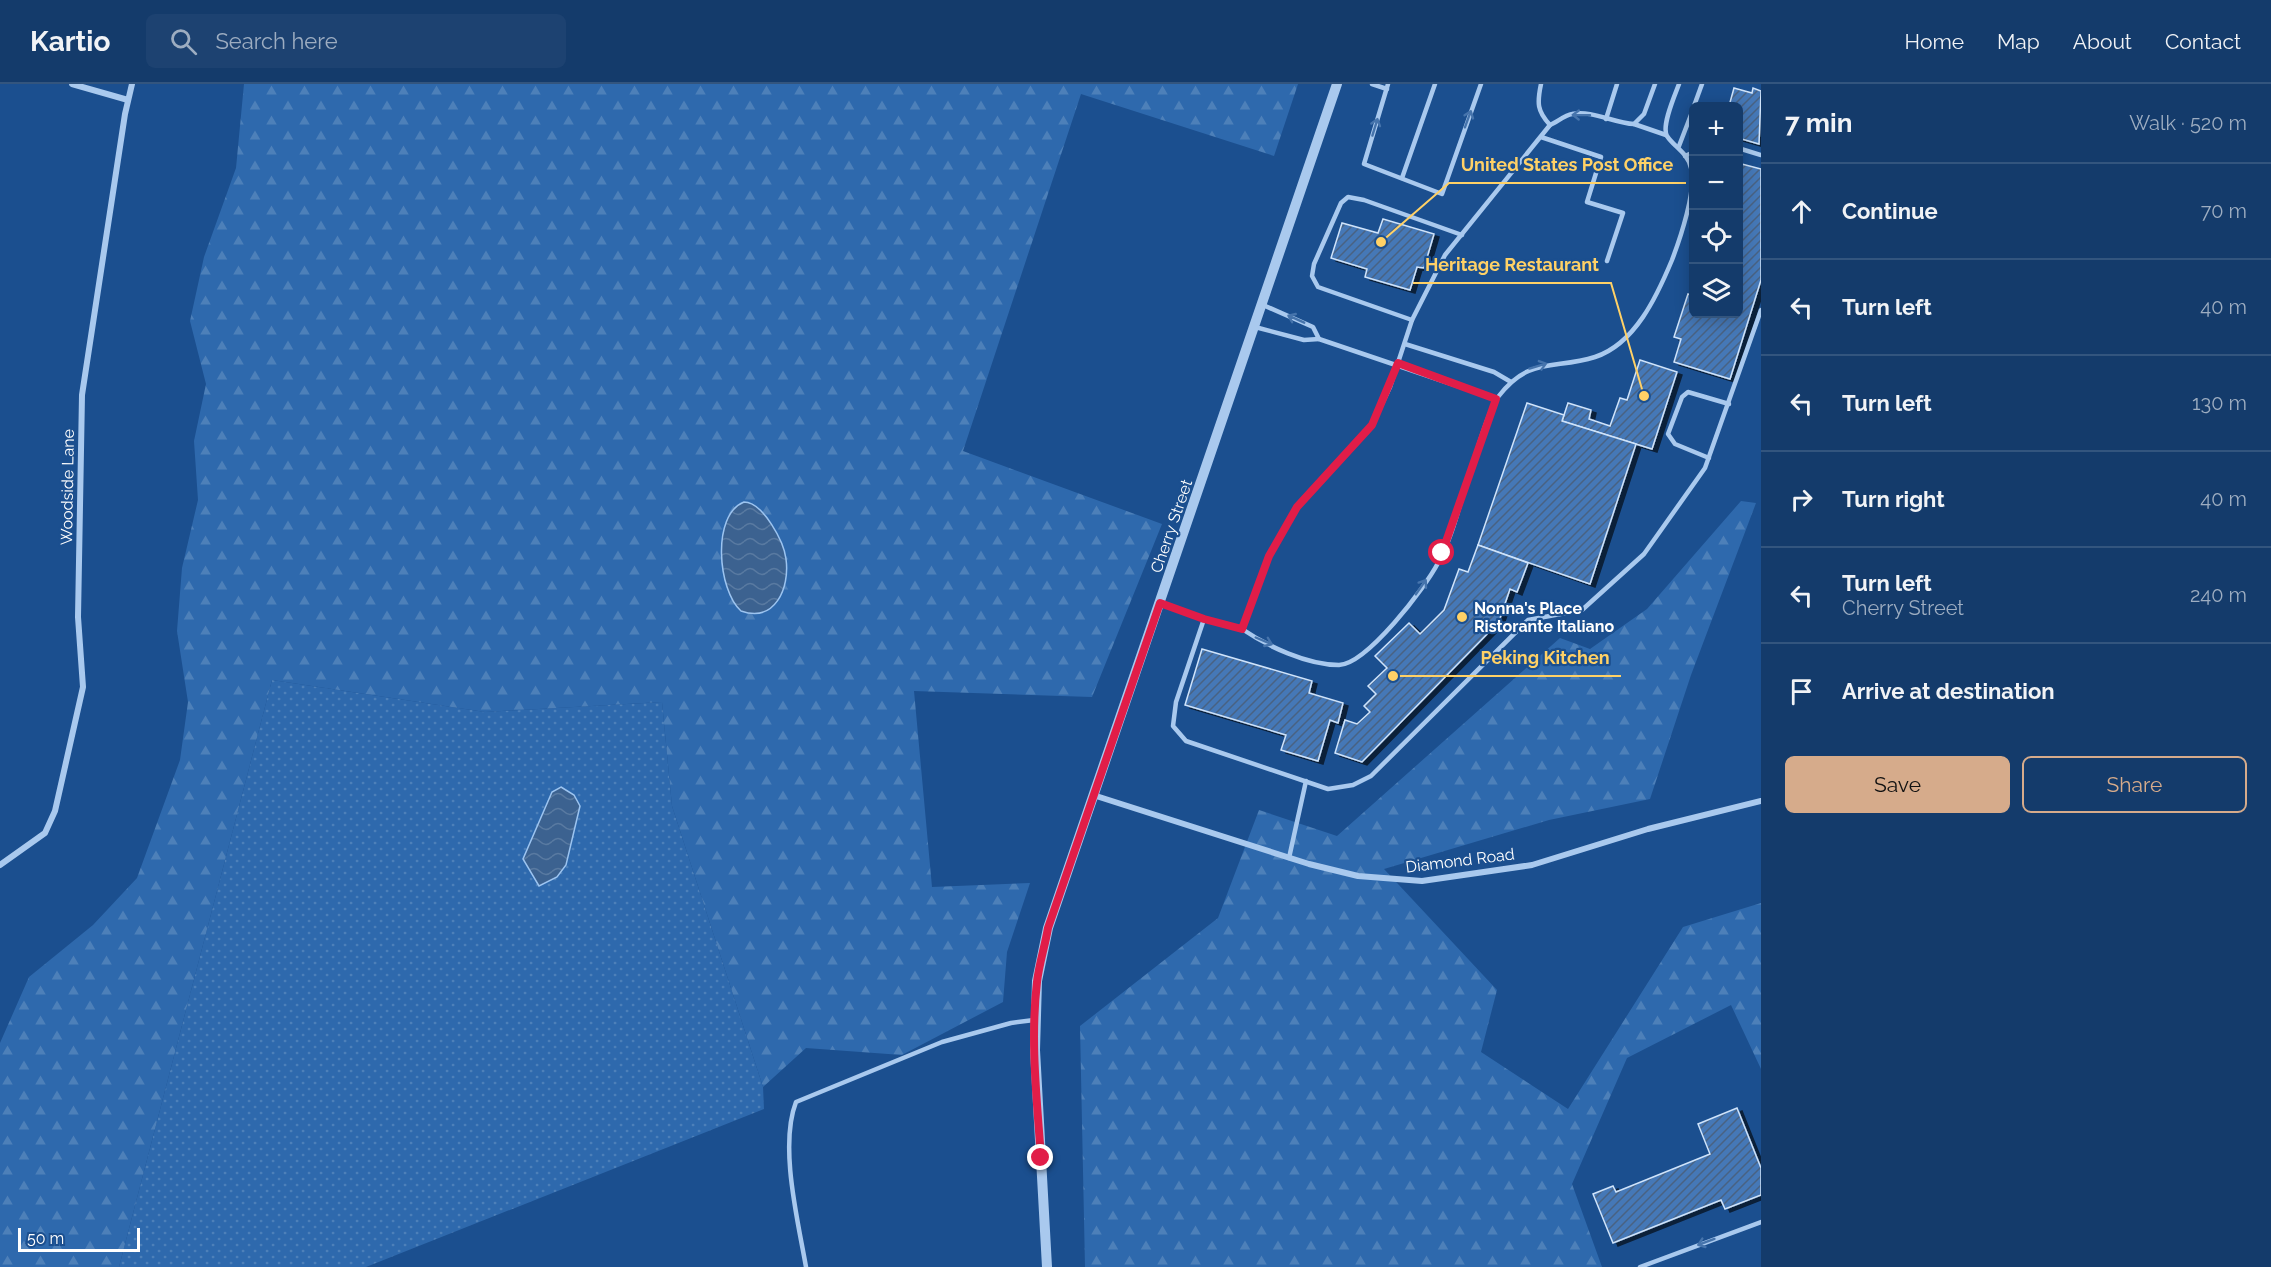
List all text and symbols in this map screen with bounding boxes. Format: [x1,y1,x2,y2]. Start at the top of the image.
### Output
search box [146,14,566,68]
text: Kartio [30,25,110,58]
icon: search [167,25,200,58]
text: Search here [215,28,338,54]
text: Home [1905,29,1964,54]
text: Map [1997,29,2040,54]
text: About [2073,29,2132,54]
text: Contact [2165,29,2241,54]
map controls [1689,102,1743,318]
button: + [1689,102,1743,156]
text: 7 min [1785,108,1852,138]
one-way arrow [1572,109,1591,120]
one-way arrow [1464,110,1475,129]
text: Walk · 520 m [2129,111,2247,135]
one-way arrow [1370,118,1381,137]
callout: United States Post Office [1449,147,1686,183]
text: United States Post Office [1461,154,1673,175]
button: − [1689,156,1743,210]
icon: ahead [1785,195,1818,228]
text: Continue [1842,198,1938,224]
text: 70 m [2201,199,2247,223]
button: locate [1689,210,1743,264]
callout: Heritage Restaurant [1413,247,1611,283]
text: Heritage Restaurant [1425,254,1599,275]
button: layers [1689,264,1743,318]
icon: left [1785,291,1818,324]
text: Turn left [1842,294,1932,320]
text: 40 m [2200,295,2247,319]
one-way arrow [1287,313,1305,324]
one-way arrow [1528,360,1547,372]
icon: left [1785,387,1818,420]
text: Turn left [1842,390,1932,416]
text: 130 m [2192,391,2247,415]
street label: Woodside Lane [57,429,78,545]
street label: Cherry Street [1147,476,1197,575]
icon: right [1785,483,1818,516]
text: Turn right [1842,486,1945,512]
text: 40 m [2200,487,2247,511]
route start [1428,539,1454,565]
text: Turn left [1842,570,1932,596]
icon: left [1785,579,1818,612]
one-way arrow [1415,580,1427,596]
text: 240 m [2190,583,2247,607]
text: Cherry Street [1842,596,1964,620]
place label: Nonna's Place Ristorante Italiano [1474,599,1614,636]
marker: Nonna's Place Ristorante Italiano [1455,610,1469,624]
one-way arrow [1254,636,1272,647]
callout: Peking Kitchen [1468,640,1621,676]
text: Peking Kitchen [1480,647,1610,668]
icon: arrive [1785,675,1818,708]
text: Arrive at destination [1842,678,2055,704]
button: Save [1785,756,2010,813]
button: Share [2022,756,2247,813]
street label: Diamond Road [1404,844,1516,877]
route end [1027,1144,1053,1170]
scale bar [18,1225,140,1252]
text: 50 m [27,1229,64,1248]
one-way arrow [1697,1237,1716,1248]

